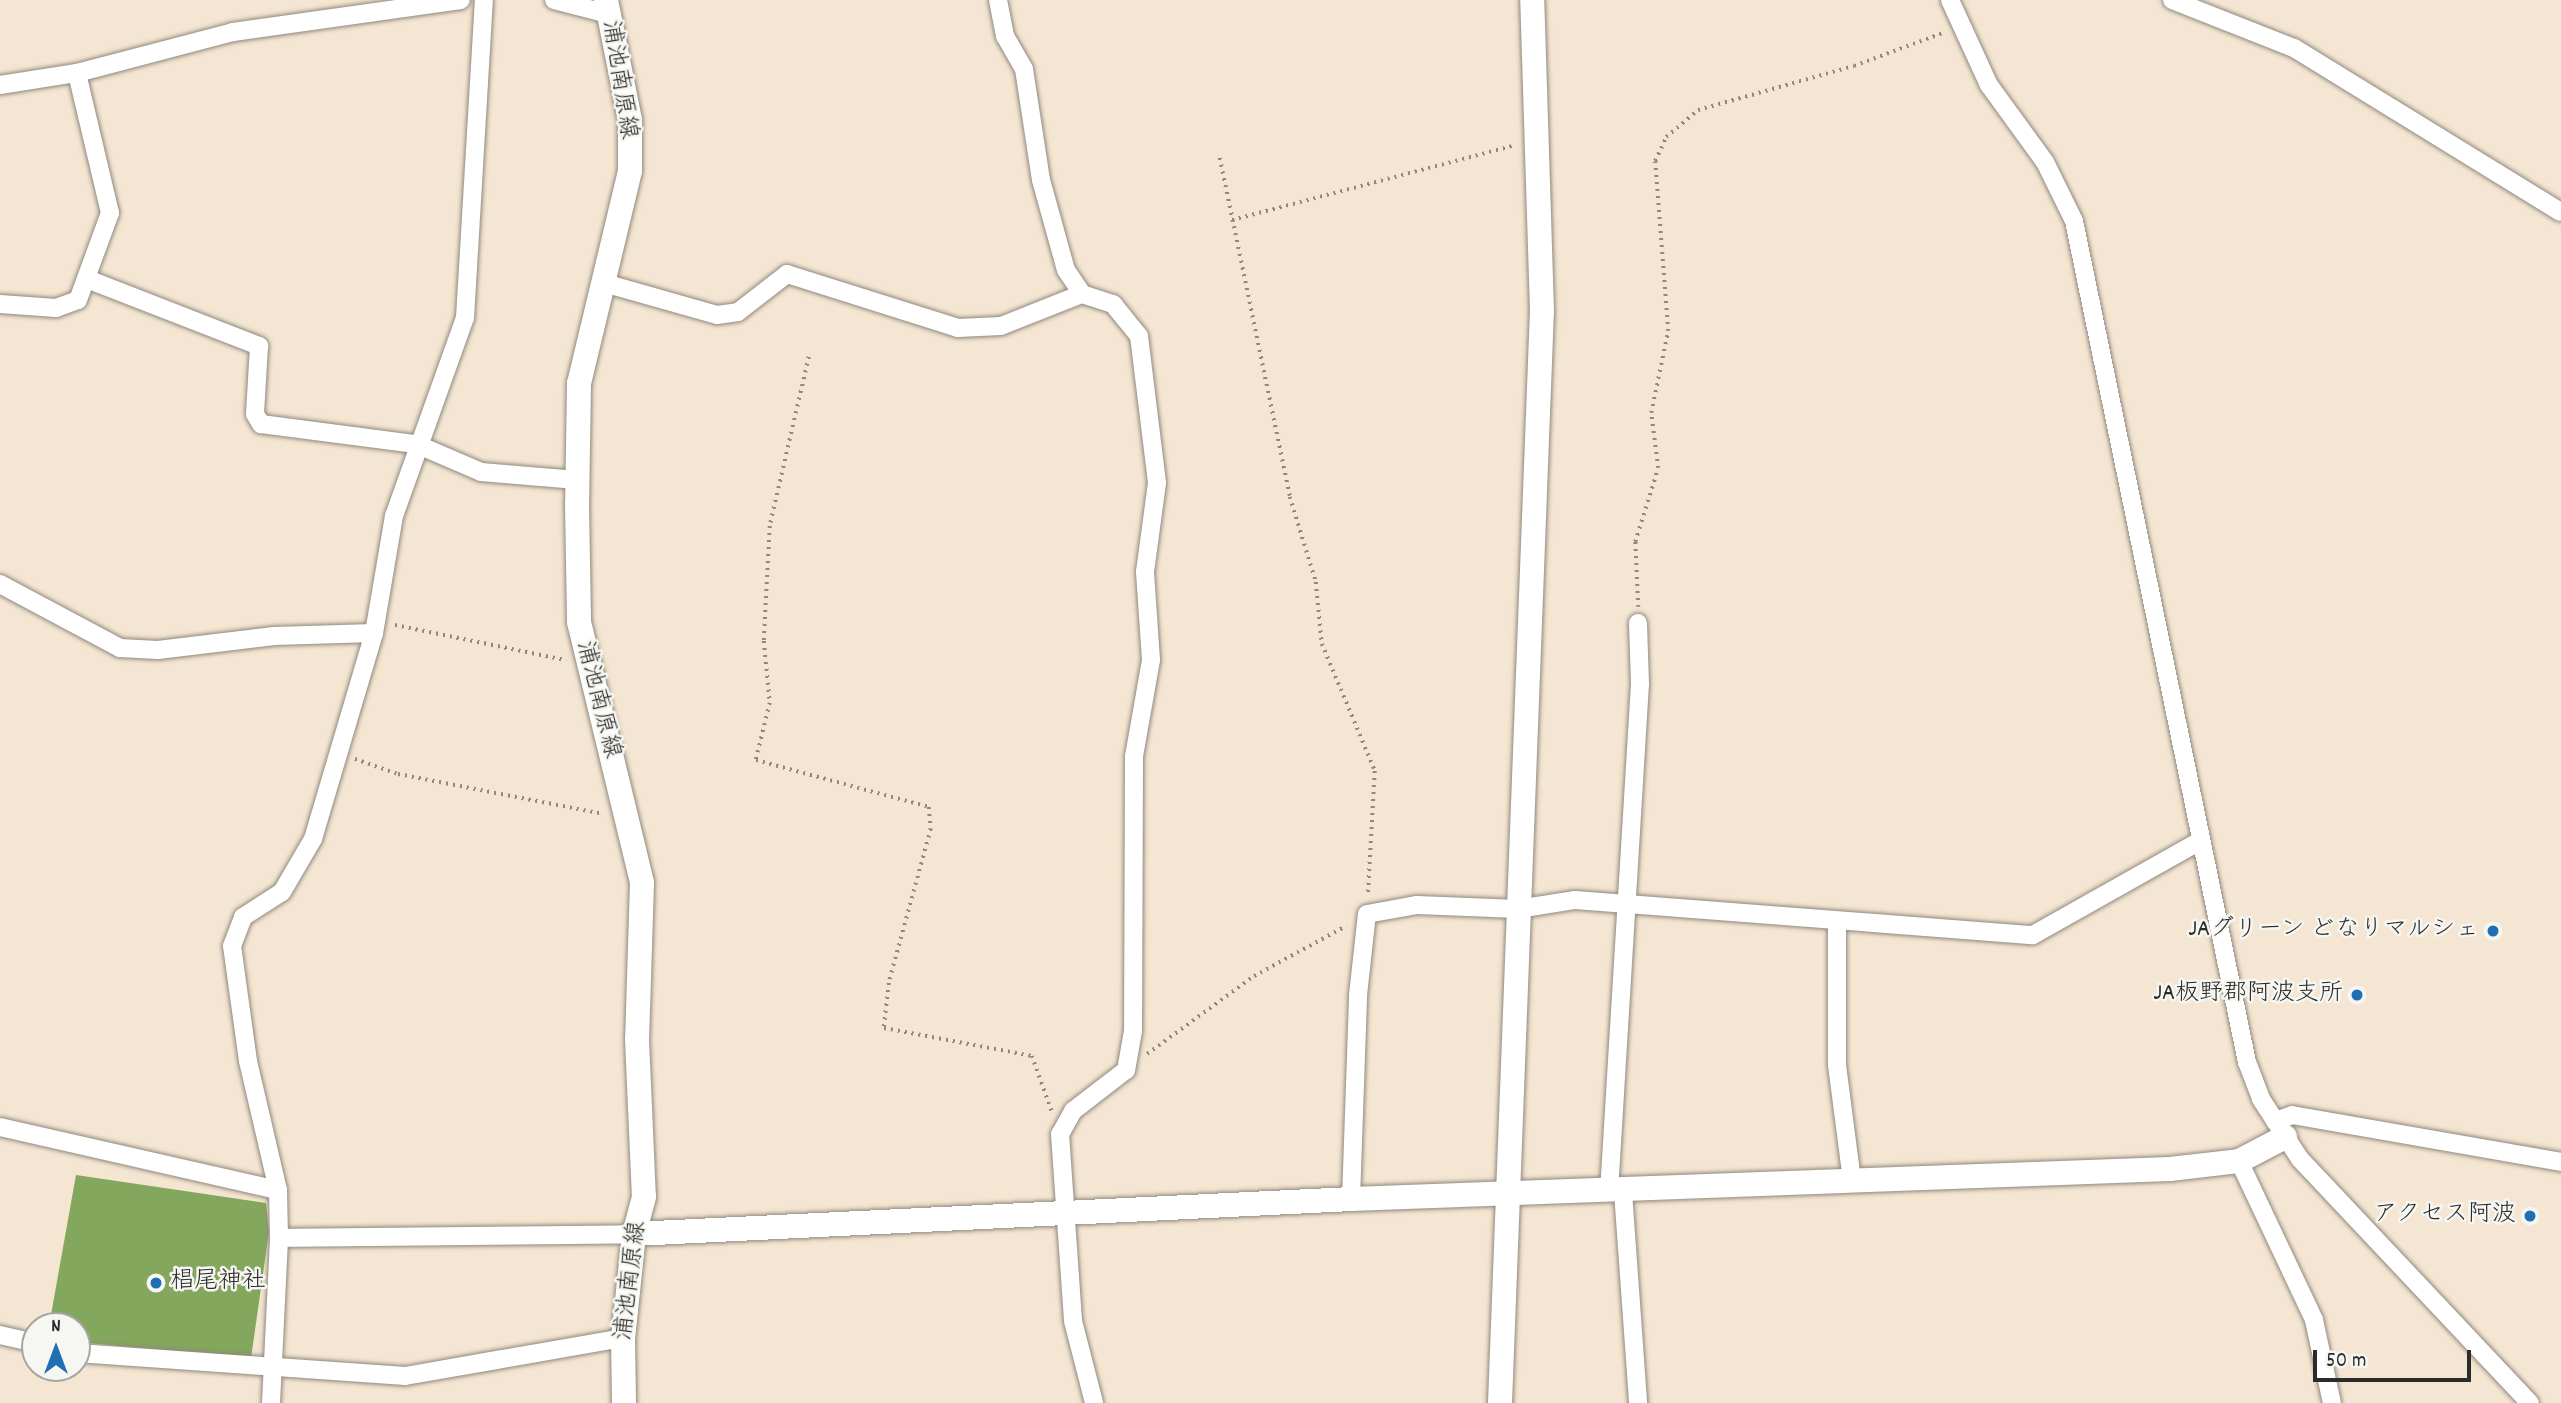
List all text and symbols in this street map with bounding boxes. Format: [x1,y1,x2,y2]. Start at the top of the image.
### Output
street label: 浦池南原線 [594,18,642,142]
street label: 浦池南原線 [569,638,625,762]
place label: JAグリーン どなりマルシェ [2188,917,2479,945]
marker: JAグリーン どなりマルシェ [2485,923,2501,939]
place label: JA板野郡阿波支所 [2153,981,2343,1009]
marker: JA板野郡阿波支所 [2349,987,2365,1003]
place label: アクセス阿波 [2372,1202,2516,1230]
marker: アクセス阿波 [2522,1208,2538,1224]
street label: 浦池南原線 [610,1220,654,1342]
place label: 椙尾神社 [170,1269,266,1297]
marker: 椙尾神社 [148,1275,164,1291]
north arrow [21,1312,91,1382]
text: N [51,1314,61,1341]
scale bar [2316,1336,2474,1380]
text: 50 m [2326,1347,2366,1377]

